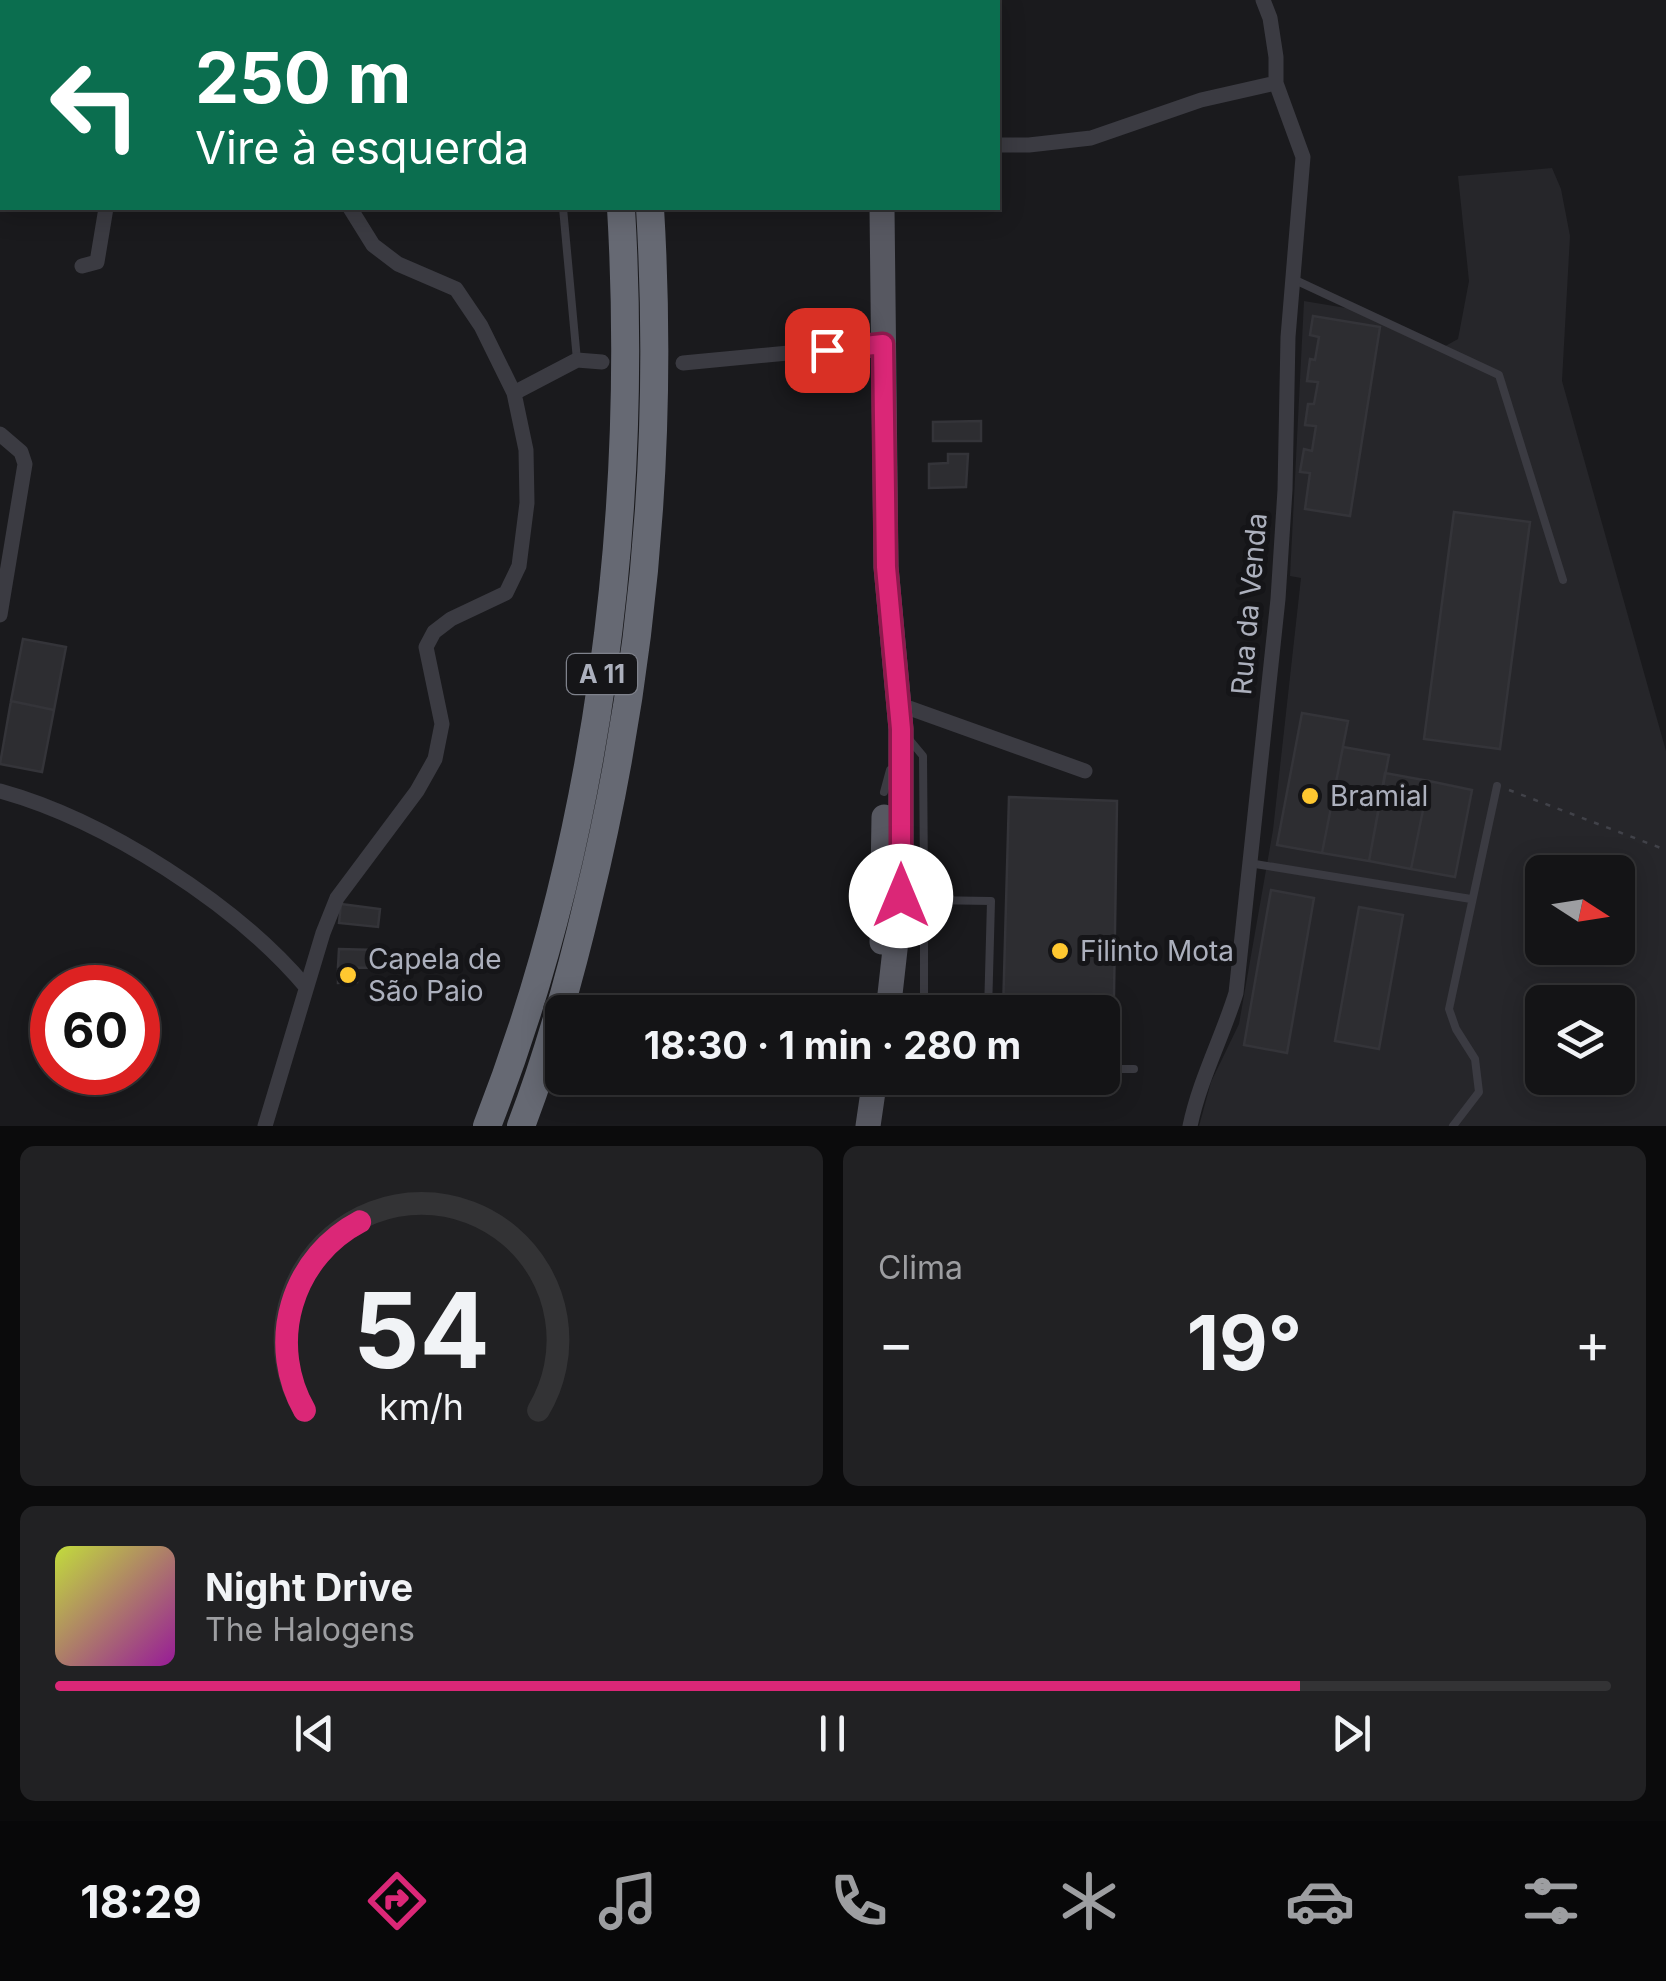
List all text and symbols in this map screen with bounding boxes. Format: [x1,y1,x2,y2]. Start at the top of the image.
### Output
text: 250 m [195,35,412,120]
icon: left [30,40,160,170]
text: Vire à esquerda [195,120,529,175]
pin [785,308,870,393]
icon: arrive [800,323,855,378]
street label: Rua da Venda [1224,512,1274,696]
road number: A 11 [567,654,637,694]
place label: Bramial [1330,779,1428,813]
marker: Bramial [1299,785,1321,807]
position arrow [849,844,953,948]
north arrow [1525,855,1635,965]
map controls [1525,855,1635,1095]
place label: Filinto Mota [1080,934,1234,968]
marker: Filinto Mota [1049,940,1071,962]
place label: Capela de São Paio [368,942,502,1008]
marker: Capela de São Paio [337,964,359,986]
speed limit sign: 60 [30,965,160,1095]
button: layers [1525,985,1635,1095]
text: 18:30 · 1 min · 280 m [644,1022,1021,1068]
text: Clima [878,1248,963,1287]
text: 54 [353,1267,490,1393]
text: 19° [1187,1297,1302,1388]
text: − [878,1310,914,1376]
text: + [1575,1310,1611,1376]
text: km/h [379,1385,464,1429]
text: Night Drive [205,1564,413,1610]
text: The Halogens [205,1610,415,1649]
icon: previous [287,1706,342,1761]
icon: pause [805,1706,860,1761]
icon: next [1324,1706,1379,1761]
icon: directions [362,1866,432,1936]
icon: music [593,1866,663,1936]
icon: phone [824,1866,894,1936]
icon: climate [1054,1866,1124,1936]
icon: car [1285,1866,1355,1936]
icon: filters [1516,1866,1586,1936]
text: 18:29 [80,1874,202,1929]

